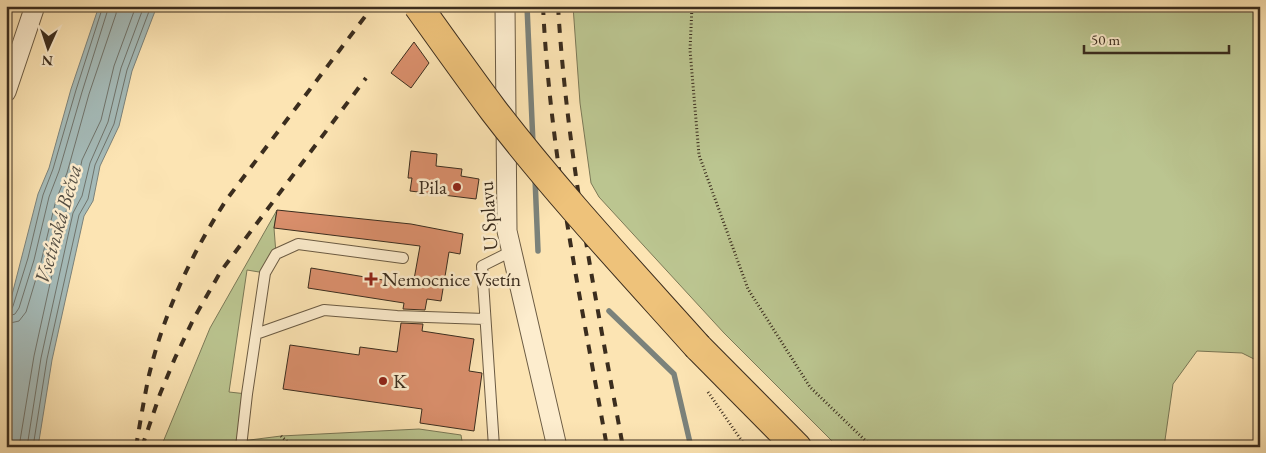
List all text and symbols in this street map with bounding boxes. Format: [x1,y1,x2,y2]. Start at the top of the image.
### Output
north arrow [22,22,72,72]
scale bar [1084,22,1228,54]
text: 50 m [1091,30,1120,49]
text: N [41,52,53,70]
water label: Vsetínská Bečva [28,161,87,287]
place label: Pila [418,174,447,200]
street label: U Splavu [473,180,503,252]
marker: Pila [451,181,463,193]
place label: Nemocnice Vsetín [382,266,522,292]
marker: Nemocnice Vsetín [364,272,378,286]
place label: K [393,368,407,394]
marker: K [377,375,389,387]

